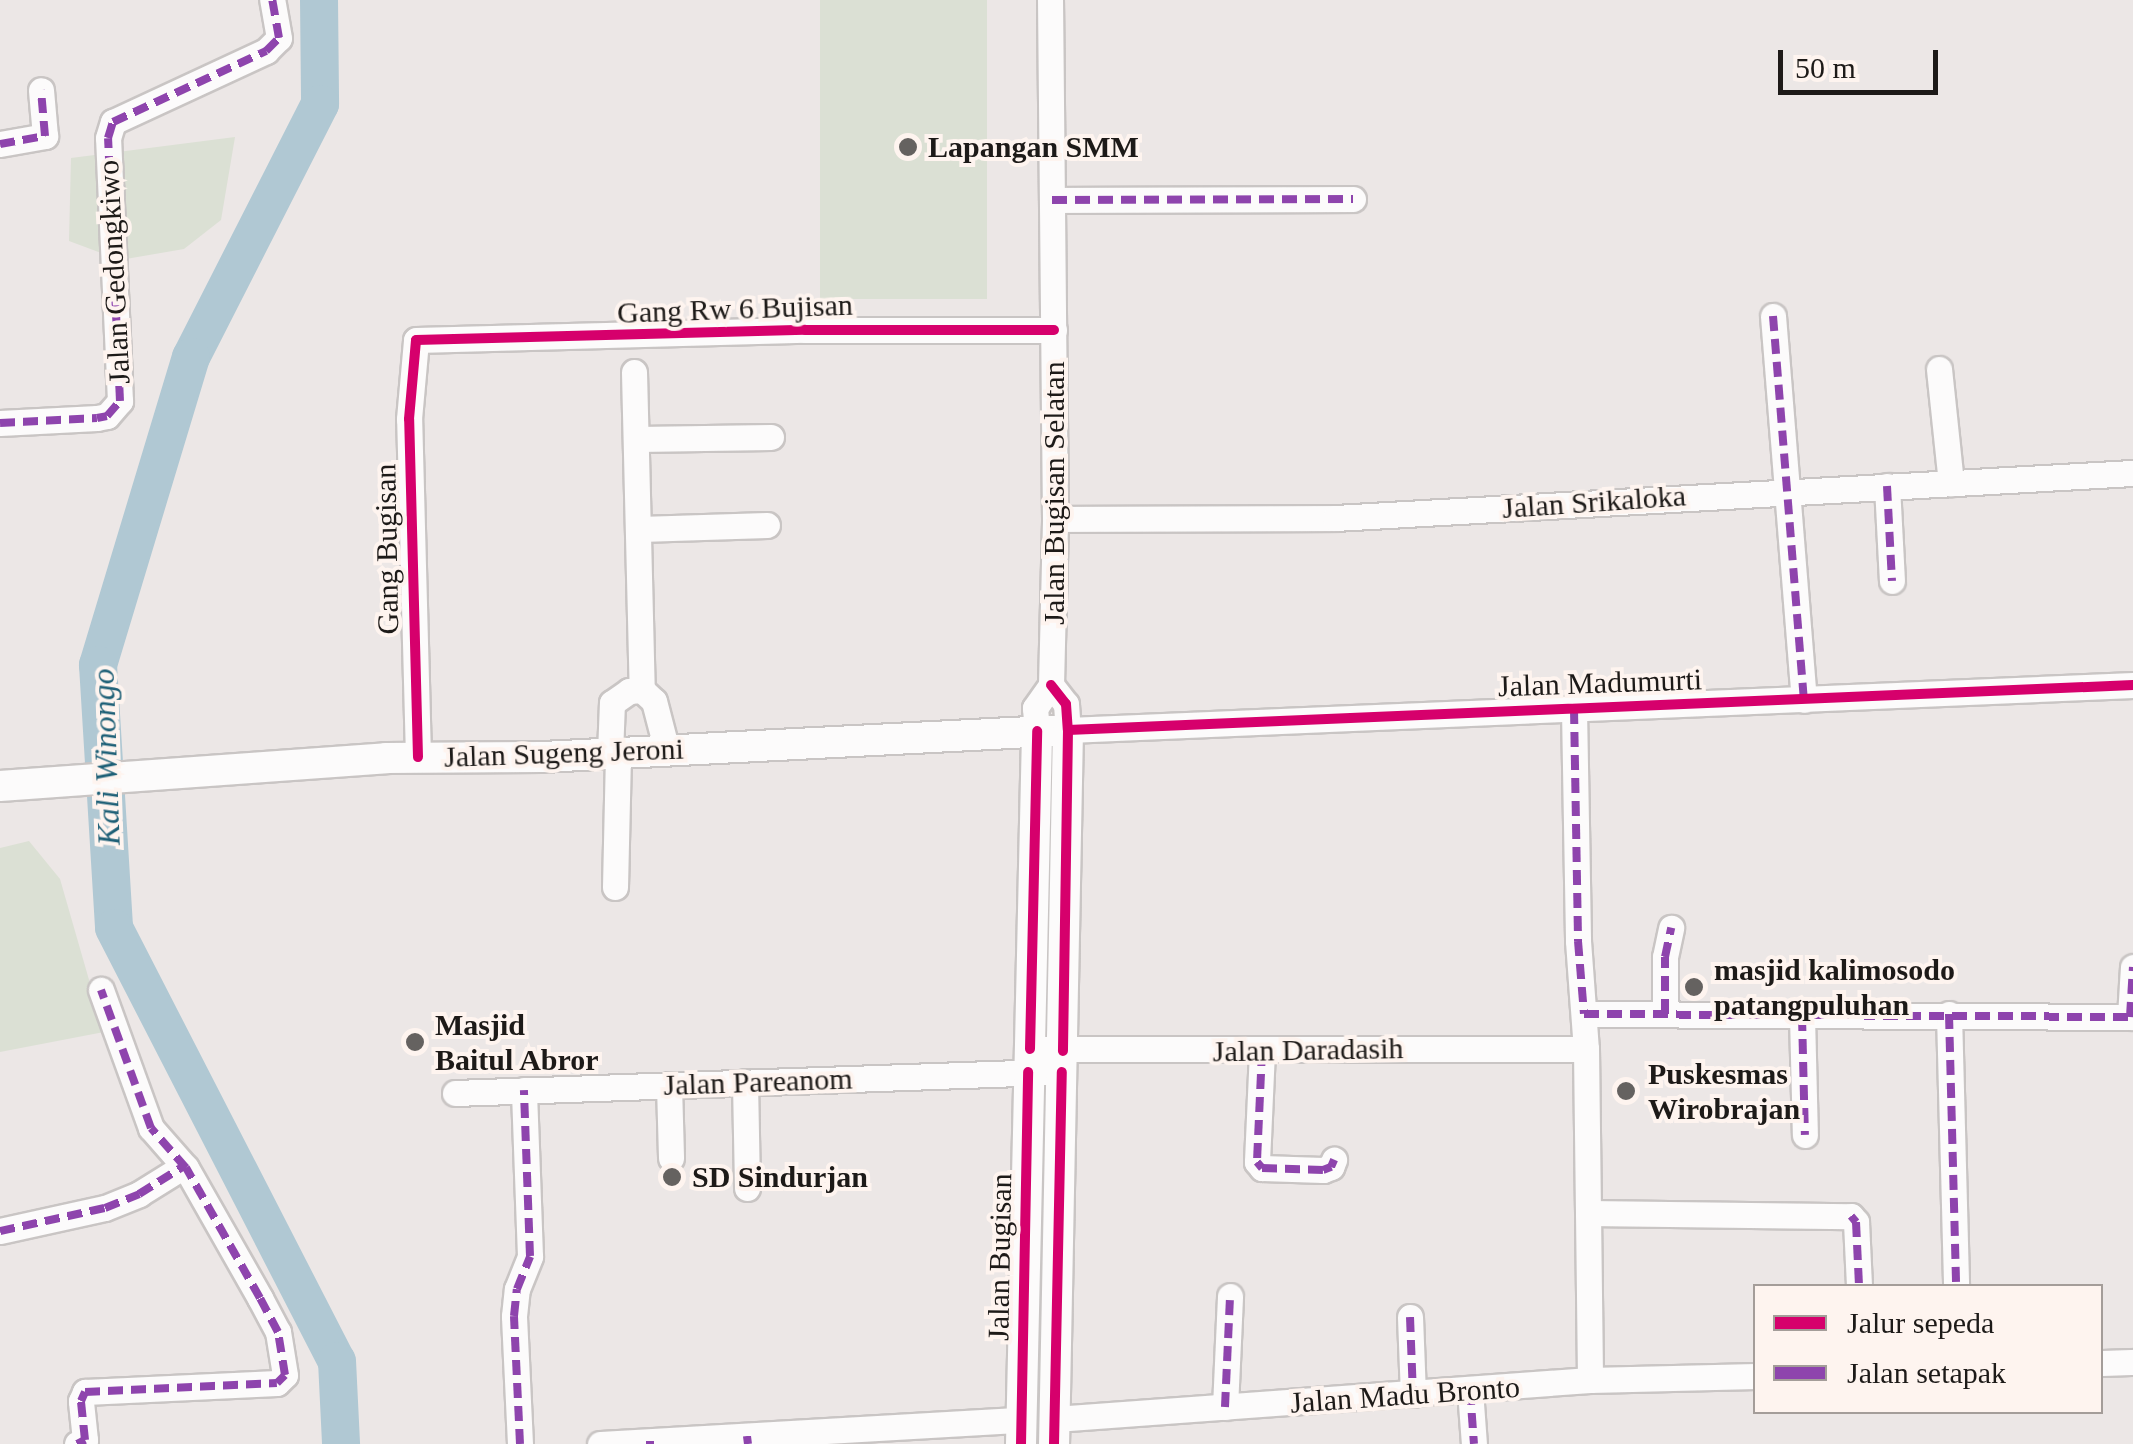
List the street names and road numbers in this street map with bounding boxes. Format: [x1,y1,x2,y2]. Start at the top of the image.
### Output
street label: Jalan Gedongkiwo [90,159,138,385]
street label: Gang Rw 6 Bujisan [617,287,853,331]
street label: Jalan Bugisan Selatan [1036,361,1072,625]
street label: Gang Bugisan [368,463,406,635]
street label: Jalan Srikaloka [1501,478,1687,526]
street label: Jalan Madumurti [1497,661,1703,705]
street label: Jalan Sugeng Jeroni [443,731,685,775]
street label: Jalan Daradasih [1212,1030,1404,1070]
street label: Jalan Pareanom [663,1061,853,1103]
street label: Jalan Bugisan [981,1173,1019,1341]
street label: Jalan Madu Bronto [1289,1369,1521,1421]

